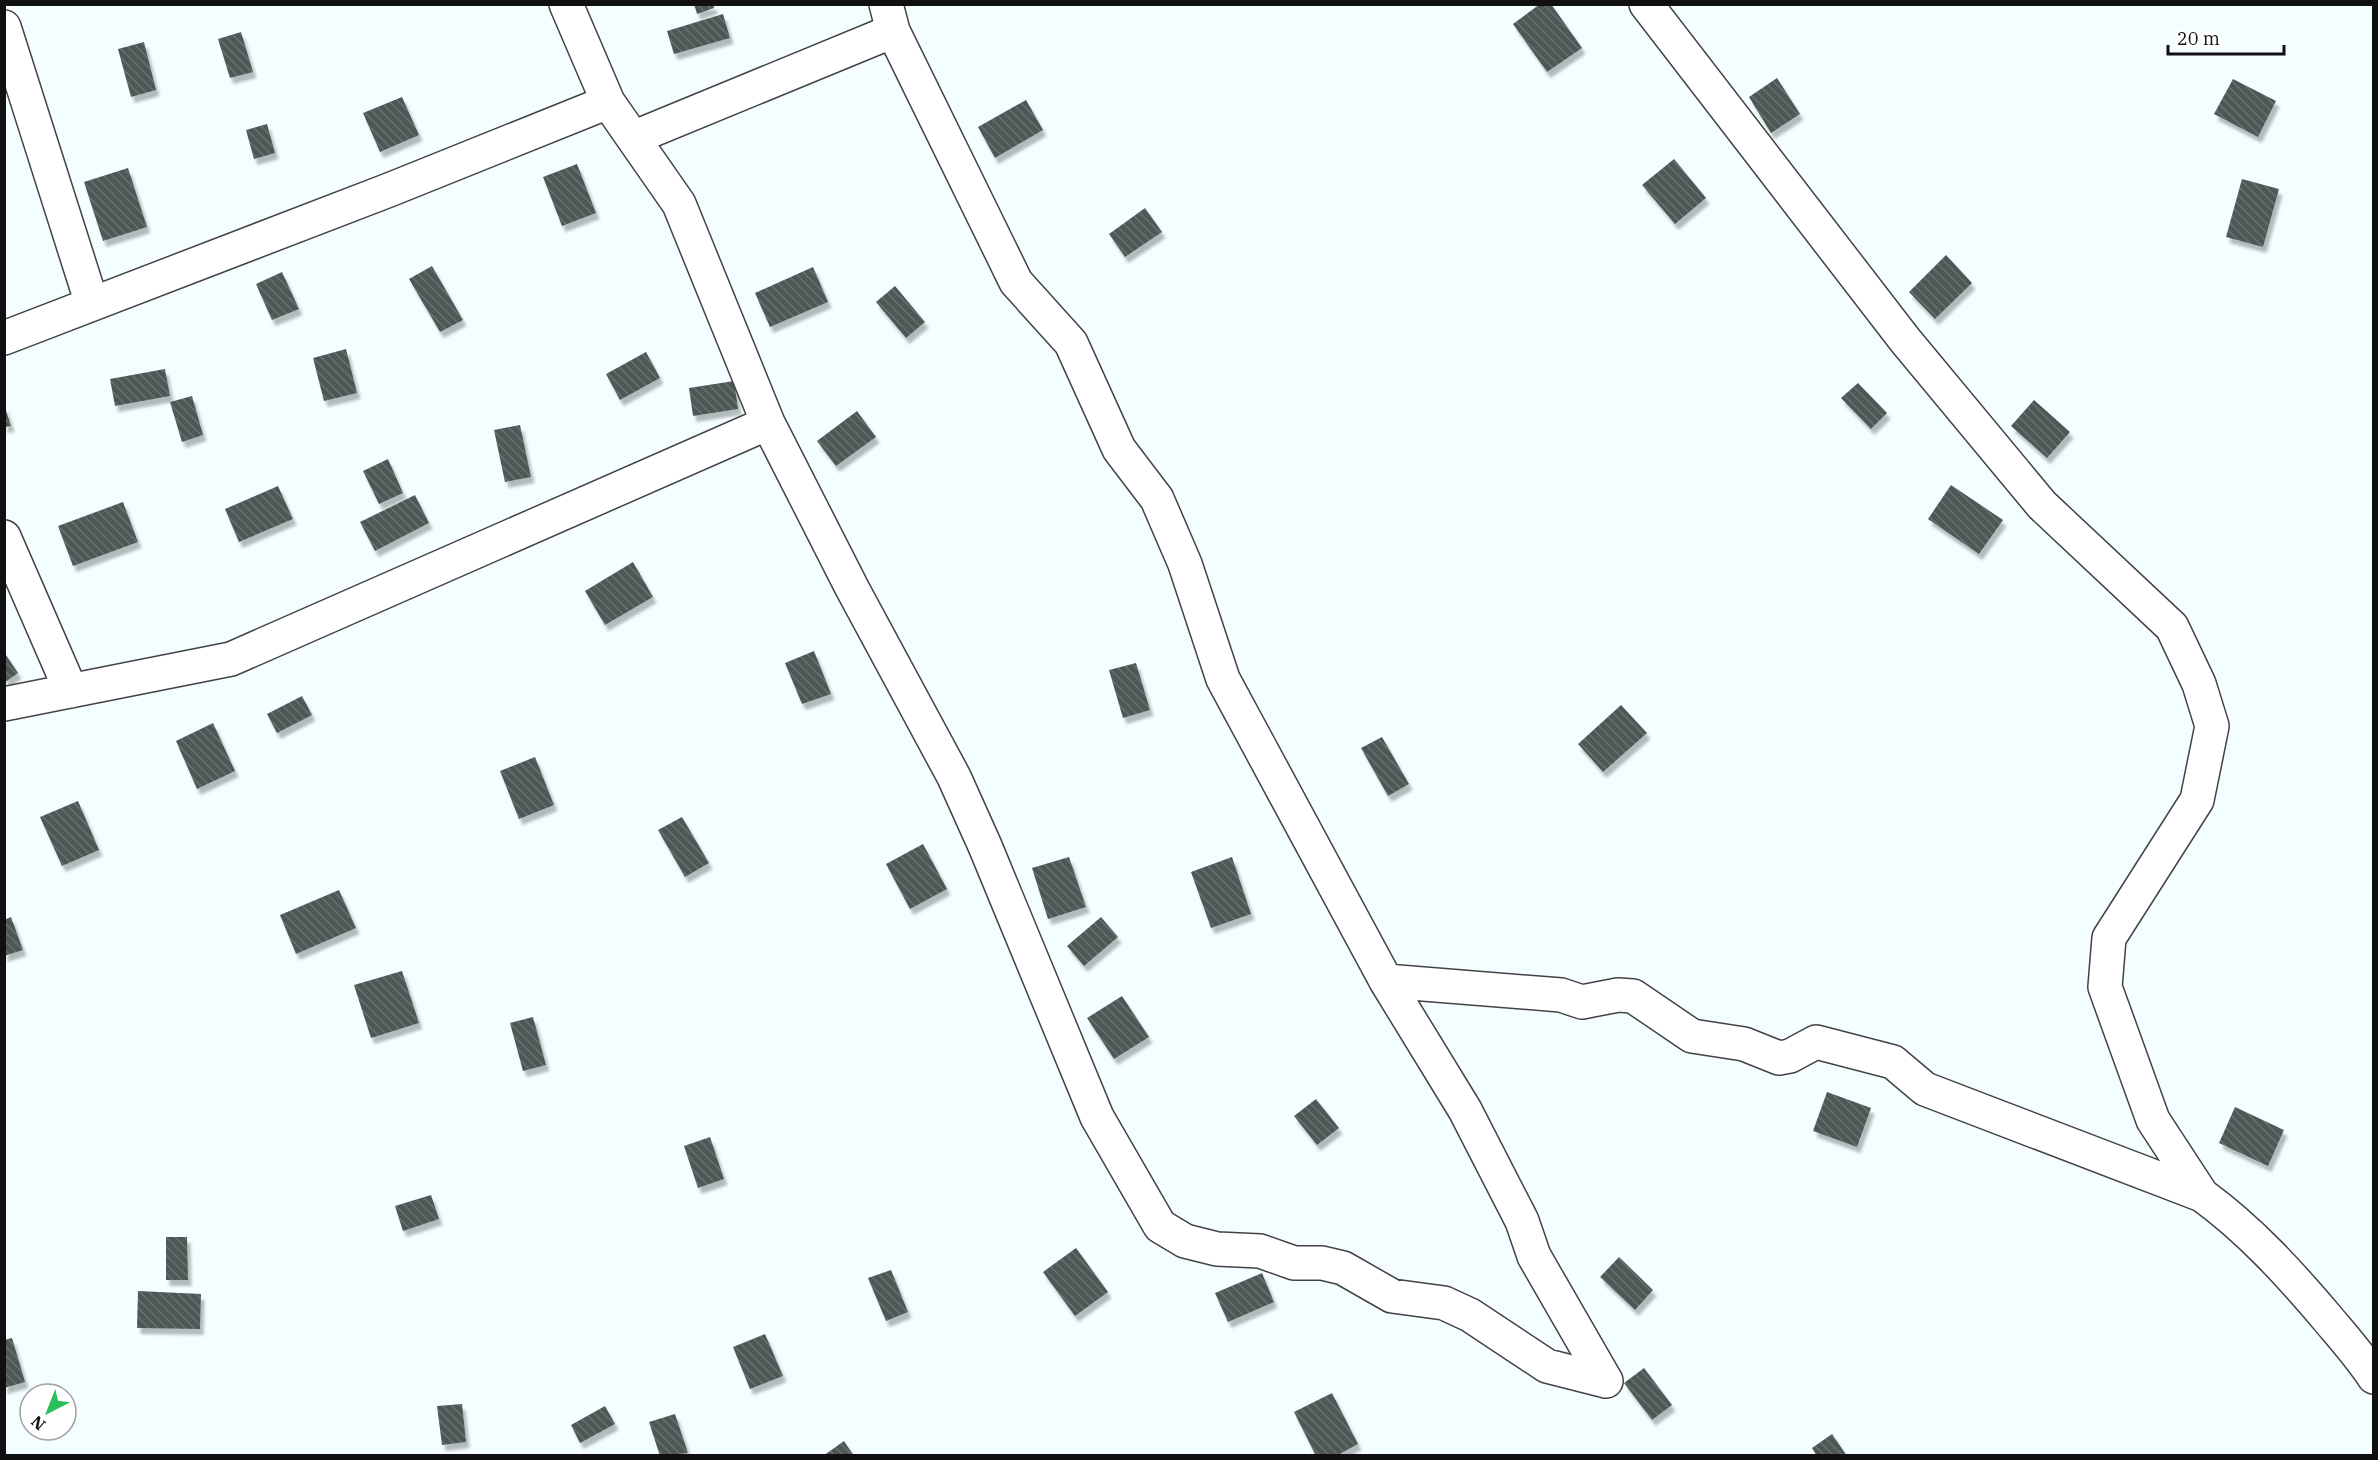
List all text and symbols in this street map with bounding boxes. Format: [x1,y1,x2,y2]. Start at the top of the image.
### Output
scale bar [2168,18,2284,56]
text: 20 m [2177,27,2220,50]
north arrow [18,1382,78,1442]
text: N [27,1411,49,1435]

